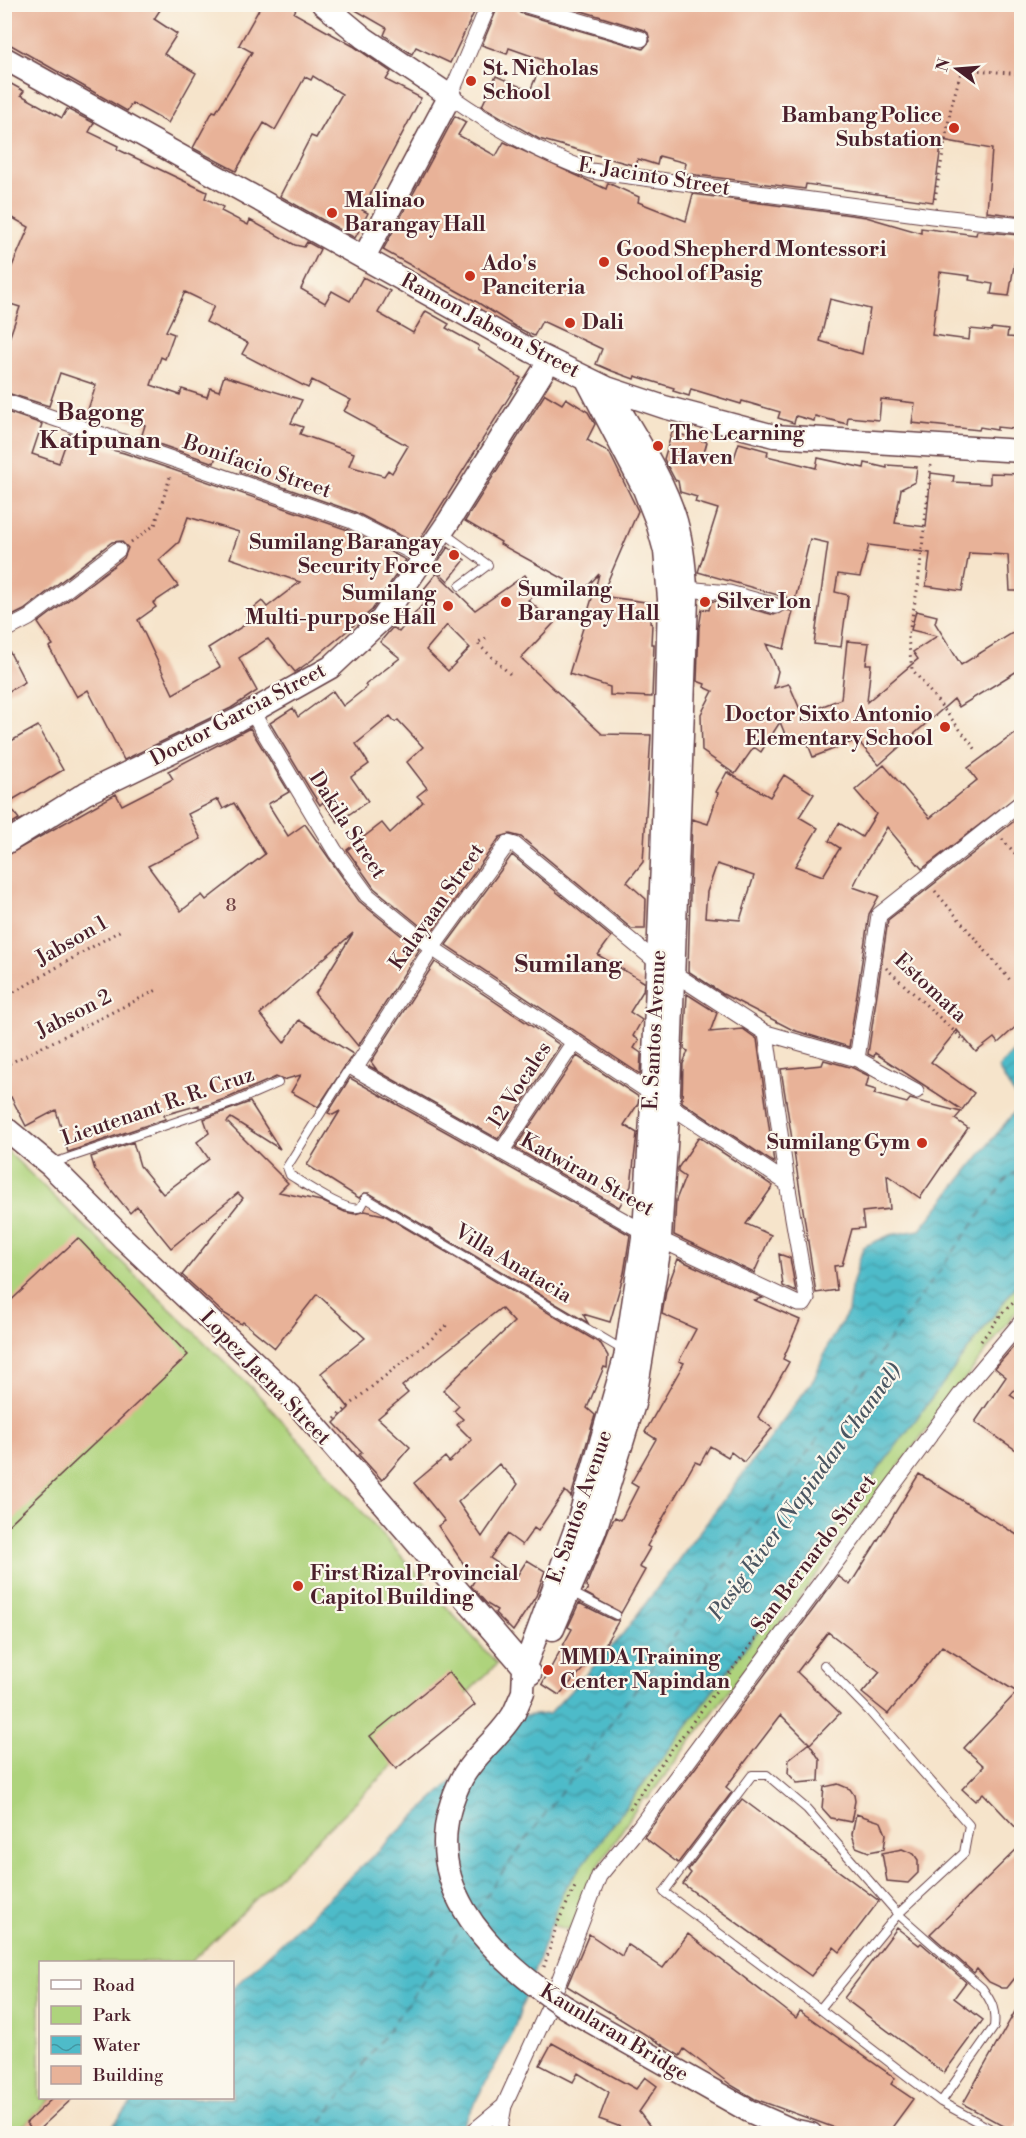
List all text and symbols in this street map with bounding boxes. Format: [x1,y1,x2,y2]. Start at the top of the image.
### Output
north arrow [927,39,987,99]
place label: St. Nicholas School [483,56,598,106]
text: N [932,56,955,74]
marker: St. Nicholas School [464,74,478,88]
place label: Bambang Police Substation [781,103,942,153]
marker: Bambang Police Substation [947,121,961,135]
street label: E. Jacinto Street [576,152,732,202]
place label: Malinao Barangay Hall [344,188,486,238]
marker: Malinao Barangay Hall [325,206,339,220]
place label: Good Shepherd Montessori School of Pasig [616,237,887,287]
place label: Ado's Panciteria [481,251,586,301]
marker: Good Shepherd Montessori School of Pasig [597,255,611,269]
street label: Ramon Jabson Street [396,268,584,384]
marker: Ado's Panciteria [463,269,477,283]
place label: Dali [582,310,624,336]
marker: Dali [563,316,577,330]
district label: Bagong Katipunan [39,398,161,456]
place label: The Learning Haven [670,421,806,471]
street label: Bonifacio Street [179,429,335,505]
marker: The Learning Haven [651,439,665,453]
place label: Sumilang Barangay Security Force [249,530,442,580]
marker: Sumilang Barangay Security Force [447,548,461,562]
place label: Sumilang Barangay Hall [518,577,660,627]
place label: Sumilang Multi-purpose Hall [245,581,437,631]
place label: Silver Ion [717,589,811,615]
marker: Sumilang Barangay Hall [499,595,513,609]
marker: Silver Ion [698,595,712,609]
marker: Sumilang Multi-purpose Hall [441,599,455,613]
street label: Doctor Garcia Street [146,657,331,772]
place label: Doctor Sixto Antonio Elementary School [725,702,933,752]
marker: Doctor Sixto Antonio Elementary School [938,720,952,734]
street label: Dakila Street [303,766,392,884]
street label: Kalayaan Street [384,838,491,975]
house number: 8 [225,894,237,917]
street label: Jabson 1 [31,910,112,972]
street label: Estomata [888,948,972,1029]
street label: E. Santos Avenue [638,949,672,1111]
district label: Sumilang [514,950,623,980]
street label: Jabson 2 [31,984,116,1044]
street label: 12 Vocales [482,1037,558,1133]
street label: Lieutenant R. R. Cruz [58,1062,258,1152]
street label: Katwiran Street [516,1128,659,1223]
place label: Sumilang Gym [767,1130,910,1156]
marker: Sumilang Gym [915,1136,929,1150]
street label: Villa Anatacia [449,1218,577,1309]
street label: Lopez Jaena Street [194,1305,336,1451]
water label: Pasig River (Napindan Channel) [702,1358,908,1626]
street label: E. Santos Avenue [542,1427,618,1587]
street label: San Bernardo Street [746,1469,882,1638]
place label: First Rizal Provincial Capitol Building [310,1561,519,1611]
marker: First Rizal Provincial Capitol Building [291,1579,305,1593]
place label: MMDA Training Center Napindan [560,1645,730,1695]
marker: MMDA Training Center Napindan [541,1663,555,1677]
legend [39,1961,234,2099]
text: Road [93,1974,136,1997]
street label: Kaunlaran Bridge [535,1978,693,2088]
text: Park [93,2004,132,2027]
text: Water [92,2034,141,2057]
text: Building [92,2064,164,2087]

